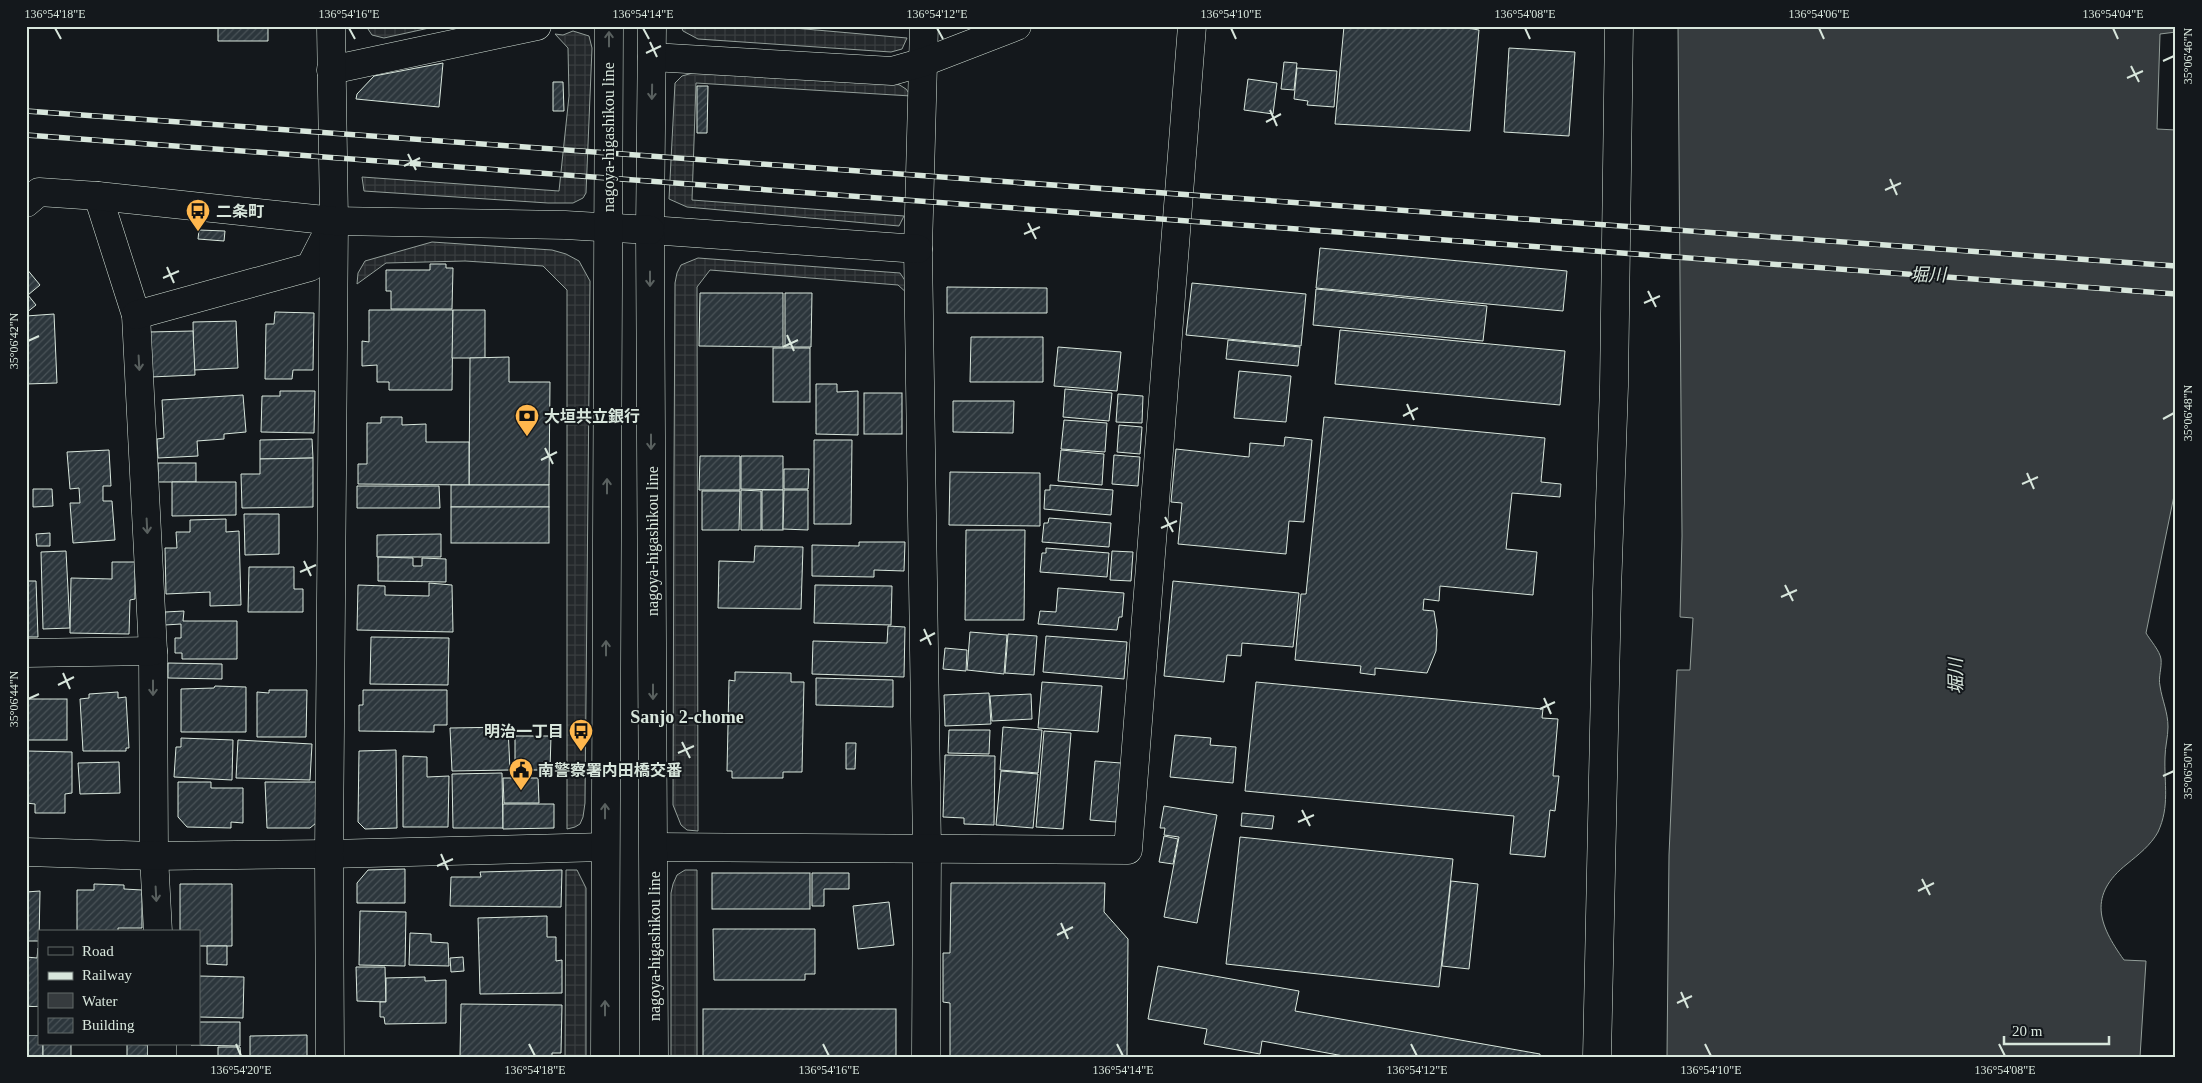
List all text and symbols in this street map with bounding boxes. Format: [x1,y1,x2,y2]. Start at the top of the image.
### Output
text: 136°54'18"E [24,7,86,21]
text: 136°54'16"E [318,7,380,21]
text: 136°54'14"E [612,7,674,21]
text: 136°54'12"E [906,7,968,21]
text: 136°54'10"E [1200,7,1262,21]
text: 136°54'08"E [1494,7,1556,21]
text: 136°54'06"E [1788,7,1850,21]
text: 136°54'04"E [2082,7,2144,21]
text: 35°06'46"N [2181,27,2195,84]
one-way arrow [604,31,614,48]
street label: nagoya-higashikou line [600,62,618,212]
one-way arrow [647,84,657,100]
bus stop icon: 二条町 [185,198,211,232]
place label: 二条町 [216,203,264,220]
water label: 堀川 [1910,265,1948,285]
one-way arrow [645,270,655,287]
text: 35°06'42"N [7,312,21,369]
one-way arrow [134,355,143,371]
text: 35°06'48"N [2181,384,2195,441]
bank icon: 大垣共立銀行 [514,403,540,437]
place label: 大垣共立銀行 [544,408,640,425]
one-way arrow [646,433,656,449]
street label: nagoya-higashikou line [644,466,662,616]
one-way arrow [602,478,611,494]
one-way arrow [142,517,151,533]
one-way arrow [601,640,611,656]
water label: 堀川 [1946,656,1966,694]
text: 35°06'44"N [7,670,21,727]
one-way arrow [148,680,158,696]
one-way arrow [648,683,658,699]
district label: Sanjo 2-chome [630,707,744,727]
bus stop icon: 明治一丁目 [568,718,594,752]
place label: 明治一丁目 [484,723,564,740]
text: 35°06'50"N [2181,742,2195,799]
public building icon: 南警察署内田橋交番 [508,757,534,791]
place label: 南警察署内田橋交番 [538,762,682,779]
one-way arrow [600,803,610,819]
street label: nagoya-higashikou line [646,871,664,1021]
one-way arrow [151,886,160,902]
legend [38,930,200,1046]
text: Road [82,943,114,959]
text: Railway [82,967,132,983]
text: Water [82,993,117,1009]
one-way arrow [600,1000,610,1016]
scale bar [2004,1013,2110,1045]
text: Building [82,1017,135,1033]
text: 20 m [2012,1023,2043,1039]
text: 136°54'20"E [210,1063,272,1077]
text: 136°54'18"E [504,1063,566,1077]
text: 136°54'16"E [798,1063,860,1077]
text: 136°54'14"E [1092,1063,1154,1077]
text: 136°54'12"E [1386,1063,1448,1077]
text: 136°54'10"E [1680,1063,1742,1077]
text: 136°54'08"E [1974,1063,2036,1077]

